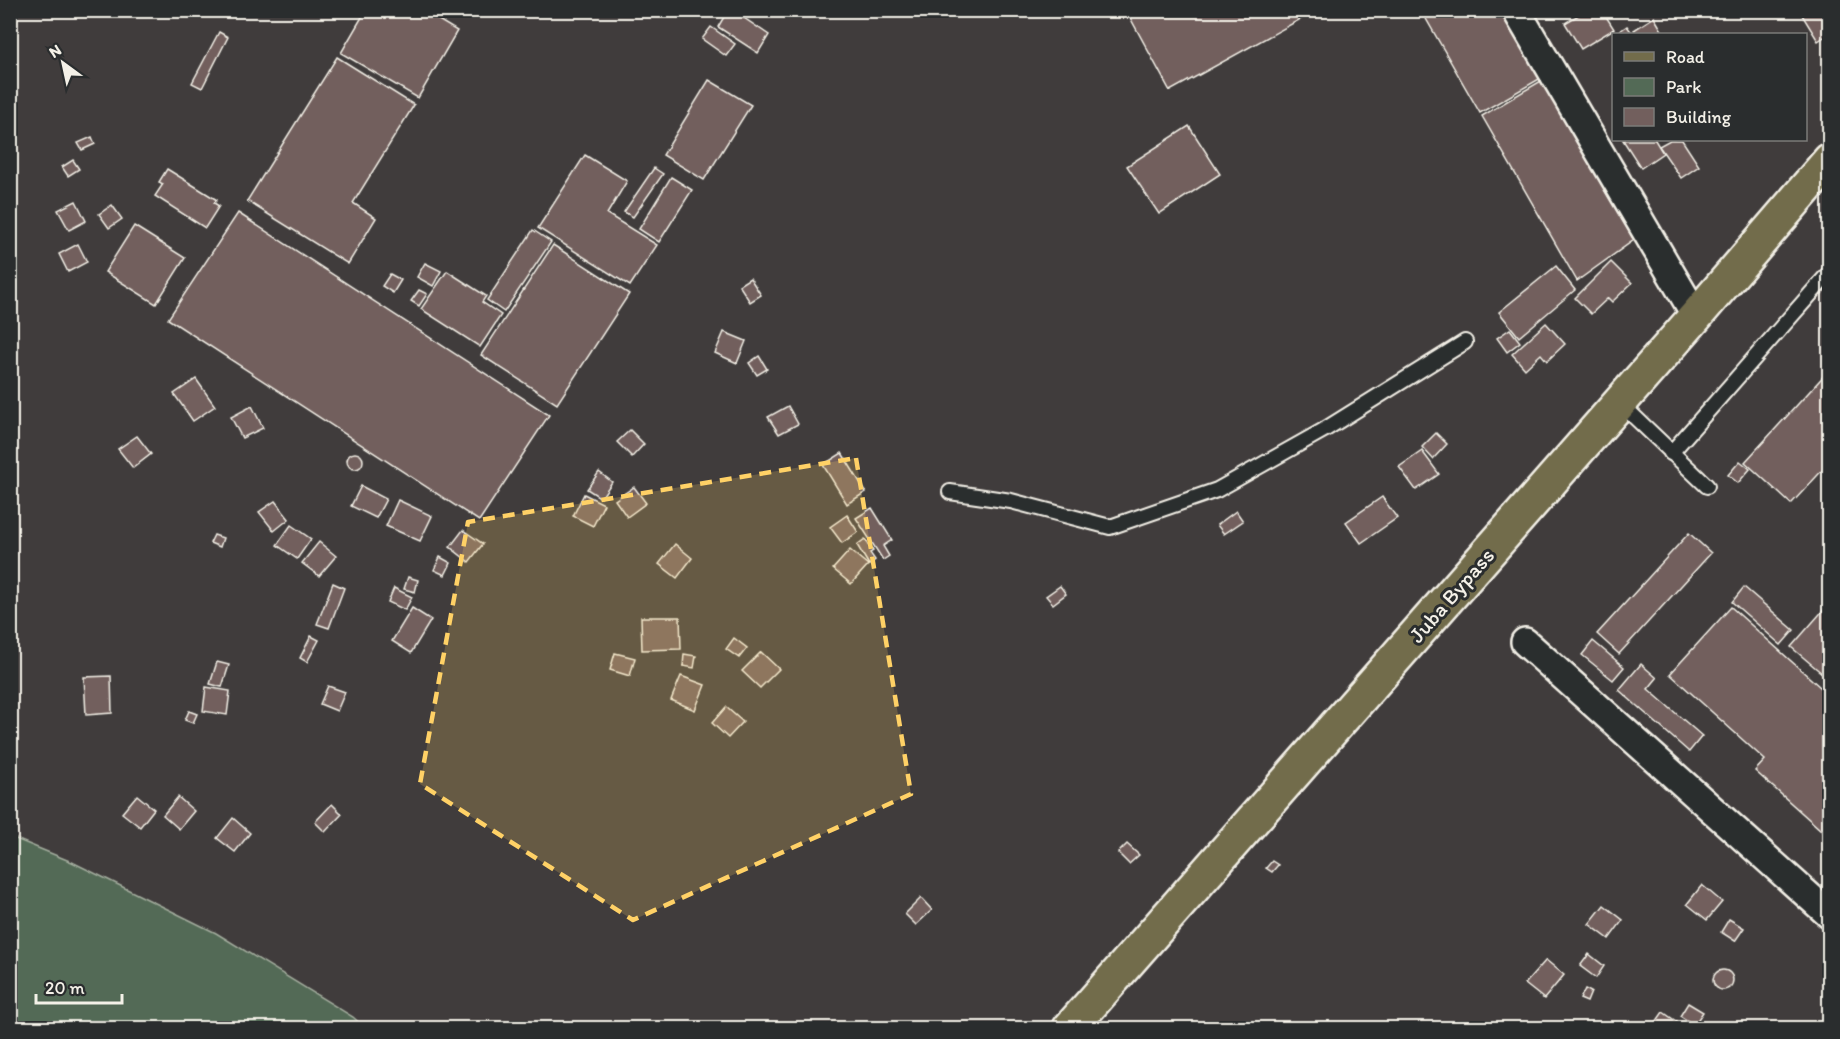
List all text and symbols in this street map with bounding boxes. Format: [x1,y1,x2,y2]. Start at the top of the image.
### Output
north arrow [33,33,93,93]
legend [1612,33,1807,141]
text: N [45,40,65,62]
text: Road [1666,46,1705,68]
text: Park [1666,76,1701,98]
text: Building [1666,106,1732,128]
street label: Juba Bypass [1403,542,1500,648]
scale bar [36,967,122,1005]
text: 20 m [45,977,85,999]

